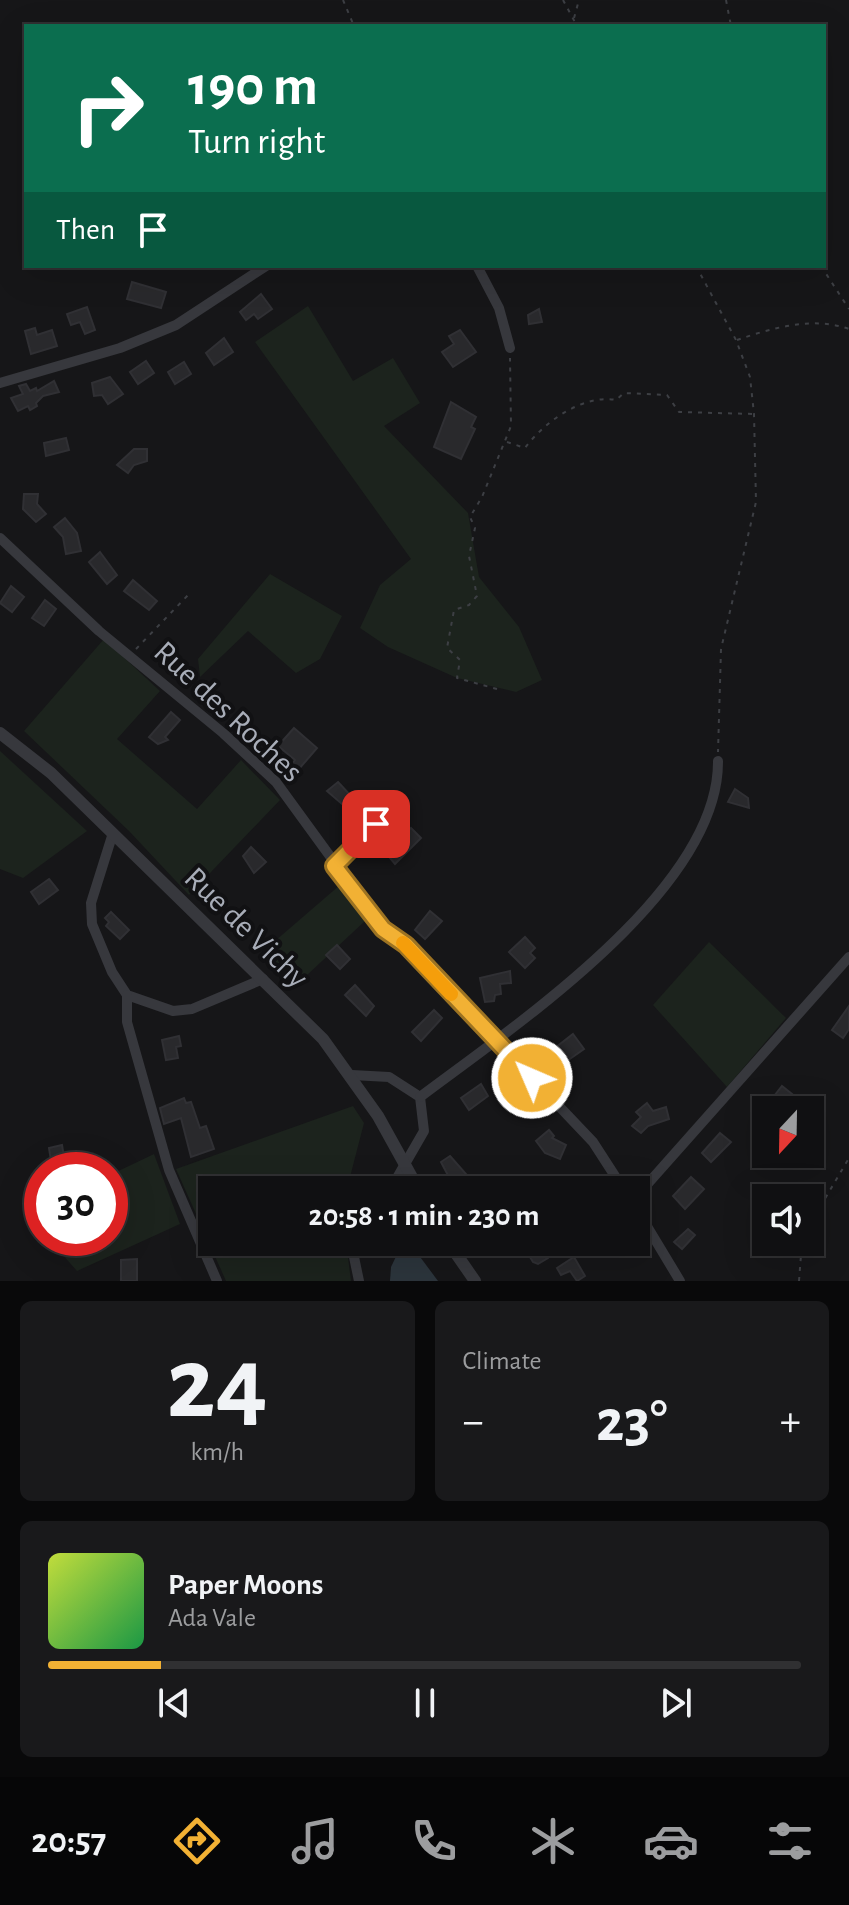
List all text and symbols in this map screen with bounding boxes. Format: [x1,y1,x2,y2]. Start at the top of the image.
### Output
icon: right [56,56,160,160]
text: 190 m [188,59,318,115]
text: Turn right [188,124,325,160]
icon: arrive [131,208,175,252]
text: Then [56,215,115,245]
street label: Rue des Roches [148,635,309,788]
pin [342,790,410,858]
icon: arrive [354,802,398,846]
street label: Rue de Vichy [178,861,314,994]
position arrow [490,1036,574,1120]
north arrow [752,1096,824,1168]
map controls [752,1096,824,1256]
speed limit sign: 30 [24,1152,128,1256]
button: sound [752,1184,824,1256]
text: 20:58 · 1 min · 230 m [309,1201,539,1231]
text: 24 [167,1333,268,1437]
text: Climate [463,1348,541,1374]
text: 23° [596,1392,668,1452]
text: − [463,1400,484,1444]
text: + [780,1400,801,1444]
text: km/h [190,1439,244,1465]
text: Paper Moons [168,1570,323,1600]
text: Ada Vale [168,1605,256,1631]
icon: previous [152,1681,196,1725]
icon: pause [403,1681,447,1725]
icon: next [654,1681,698,1725]
icon: directions [169,1813,225,1869]
icon: music [287,1813,343,1869]
icon: phone [406,1813,462,1869]
icon: climate [525,1813,581,1869]
icon: car [643,1813,699,1869]
icon: filters [762,1813,818,1869]
text: 20:57 [31,1823,106,1859]

